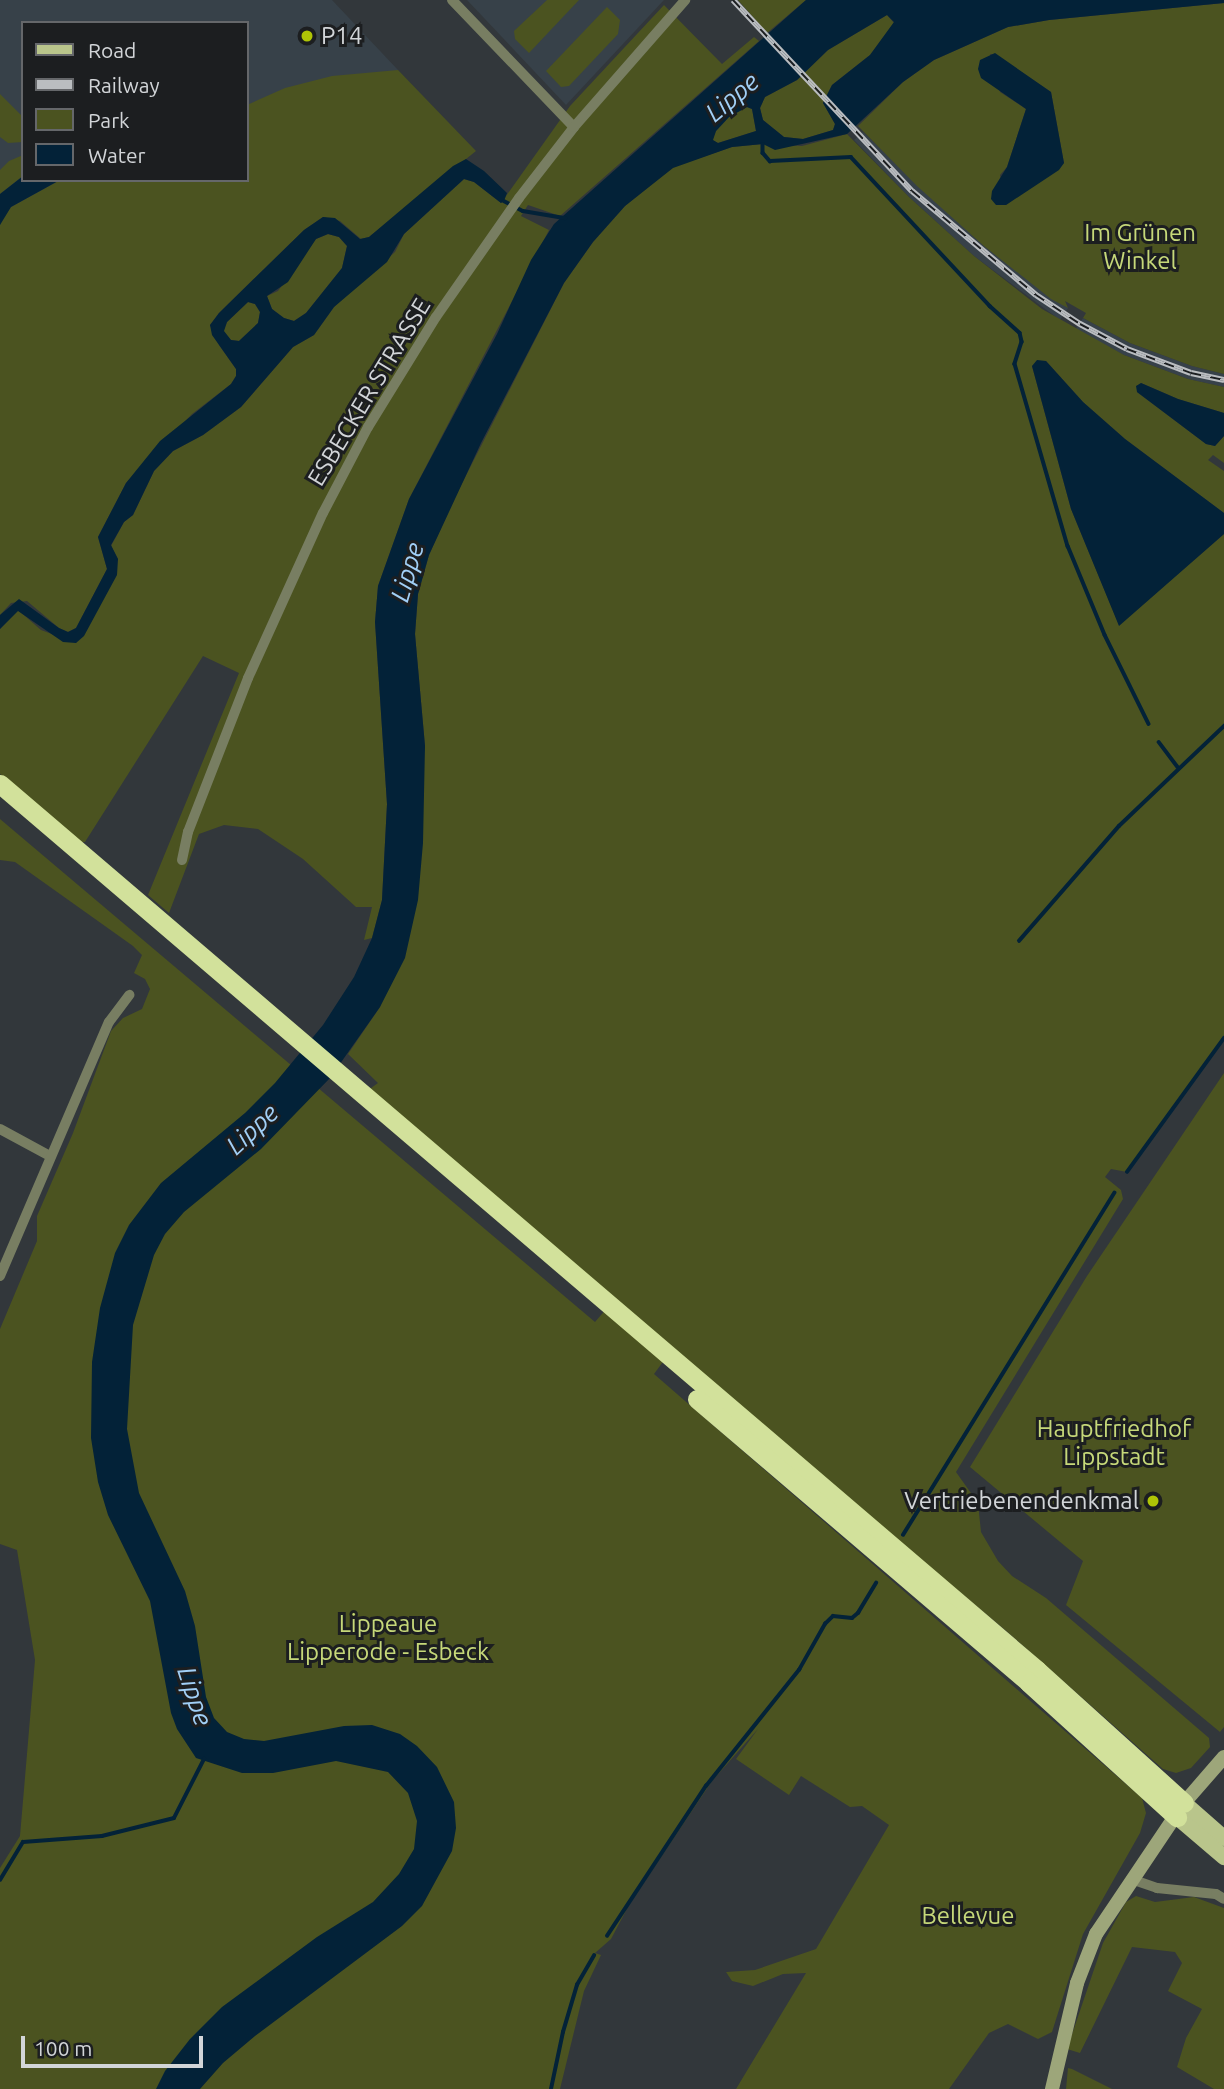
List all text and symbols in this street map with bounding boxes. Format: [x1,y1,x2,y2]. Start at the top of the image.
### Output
legend [21,21,248,182]
place label: P14 [321,22,362,50]
marker: P14 [299,28,315,44]
text: Road [88,38,136,62]
water label: Lippe [699,66,765,128]
text: Railway [88,73,160,97]
text: Park [88,108,130,132]
text: Water [88,143,146,167]
park label: Im Grünen Winkel [1084,219,1196,275]
street label: ESBECKER STRASSE [302,293,436,491]
water label: Lippe [384,539,430,605]
water label: Lippe [219,1097,285,1161]
park label: Hauptfriedhof Lippstadt [1037,1415,1191,1471]
place label: Vertriebenendenkmal [904,1487,1139,1515]
marker: Vertriebenendenkmal [1145,1493,1161,1509]
park label: Lippeaue Lipperode - Esbeck [287,1610,489,1666]
water label: Lippe [171,1663,219,1729]
park label: Bellevue [922,1902,1014,1930]
scale bar [24,2022,206,2066]
text: 100 m [34,2036,92,2060]

